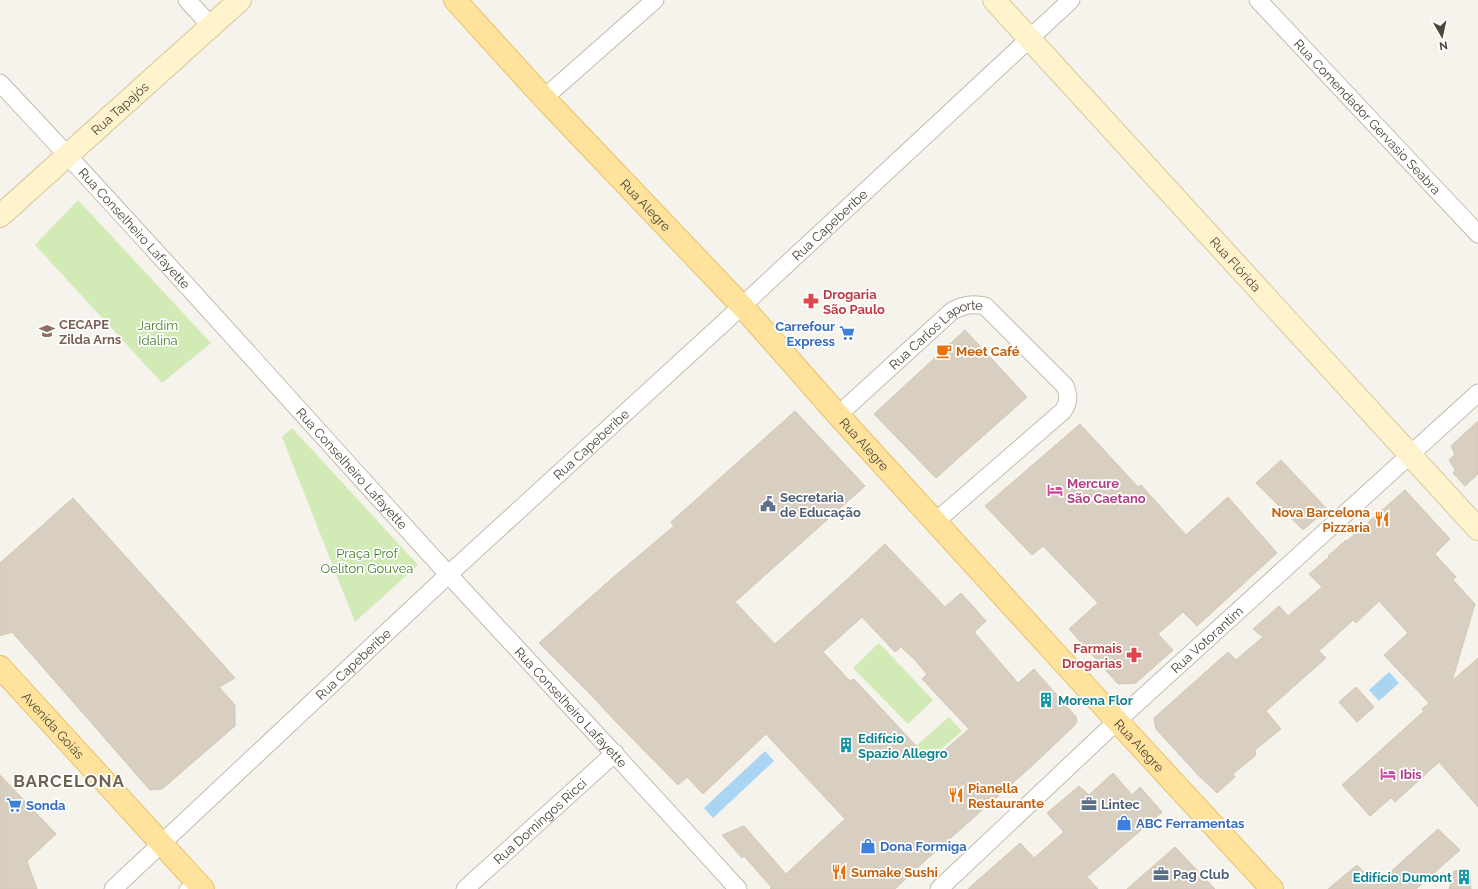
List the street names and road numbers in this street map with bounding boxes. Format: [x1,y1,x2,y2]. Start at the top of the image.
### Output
street label: Rua Comendador Gervasio Seabra [1291,36,1444,197]
street label: Rua Tapajós [88,79,152,138]
street label: Rua Conselheiro Lafayette [75,165,193,292]
street label: Rua Alegre [617,176,674,235]
street label: Rua Capeberibe [789,186,871,264]
street label: Rua Flórida [1207,234,1264,295]
street label: Rua Carlos Laporte [886,298,984,373]
street label: Rua Conselheiro Lafayette [293,405,411,533]
street label: Rua Capeberibe [550,406,632,483]
street label: Rua Alegre [836,415,892,474]
street label: Rua Votorantim [1168,603,1246,676]
street label: Rua Capeberibe [313,625,394,703]
street label: Rua Conselheiro Lafayette [512,644,630,771]
street label: Avenida Goiás [19,689,87,762]
street label: Rua Alegre [1111,716,1167,775]
street label: Rua Domingos Ricci [491,776,590,867]

